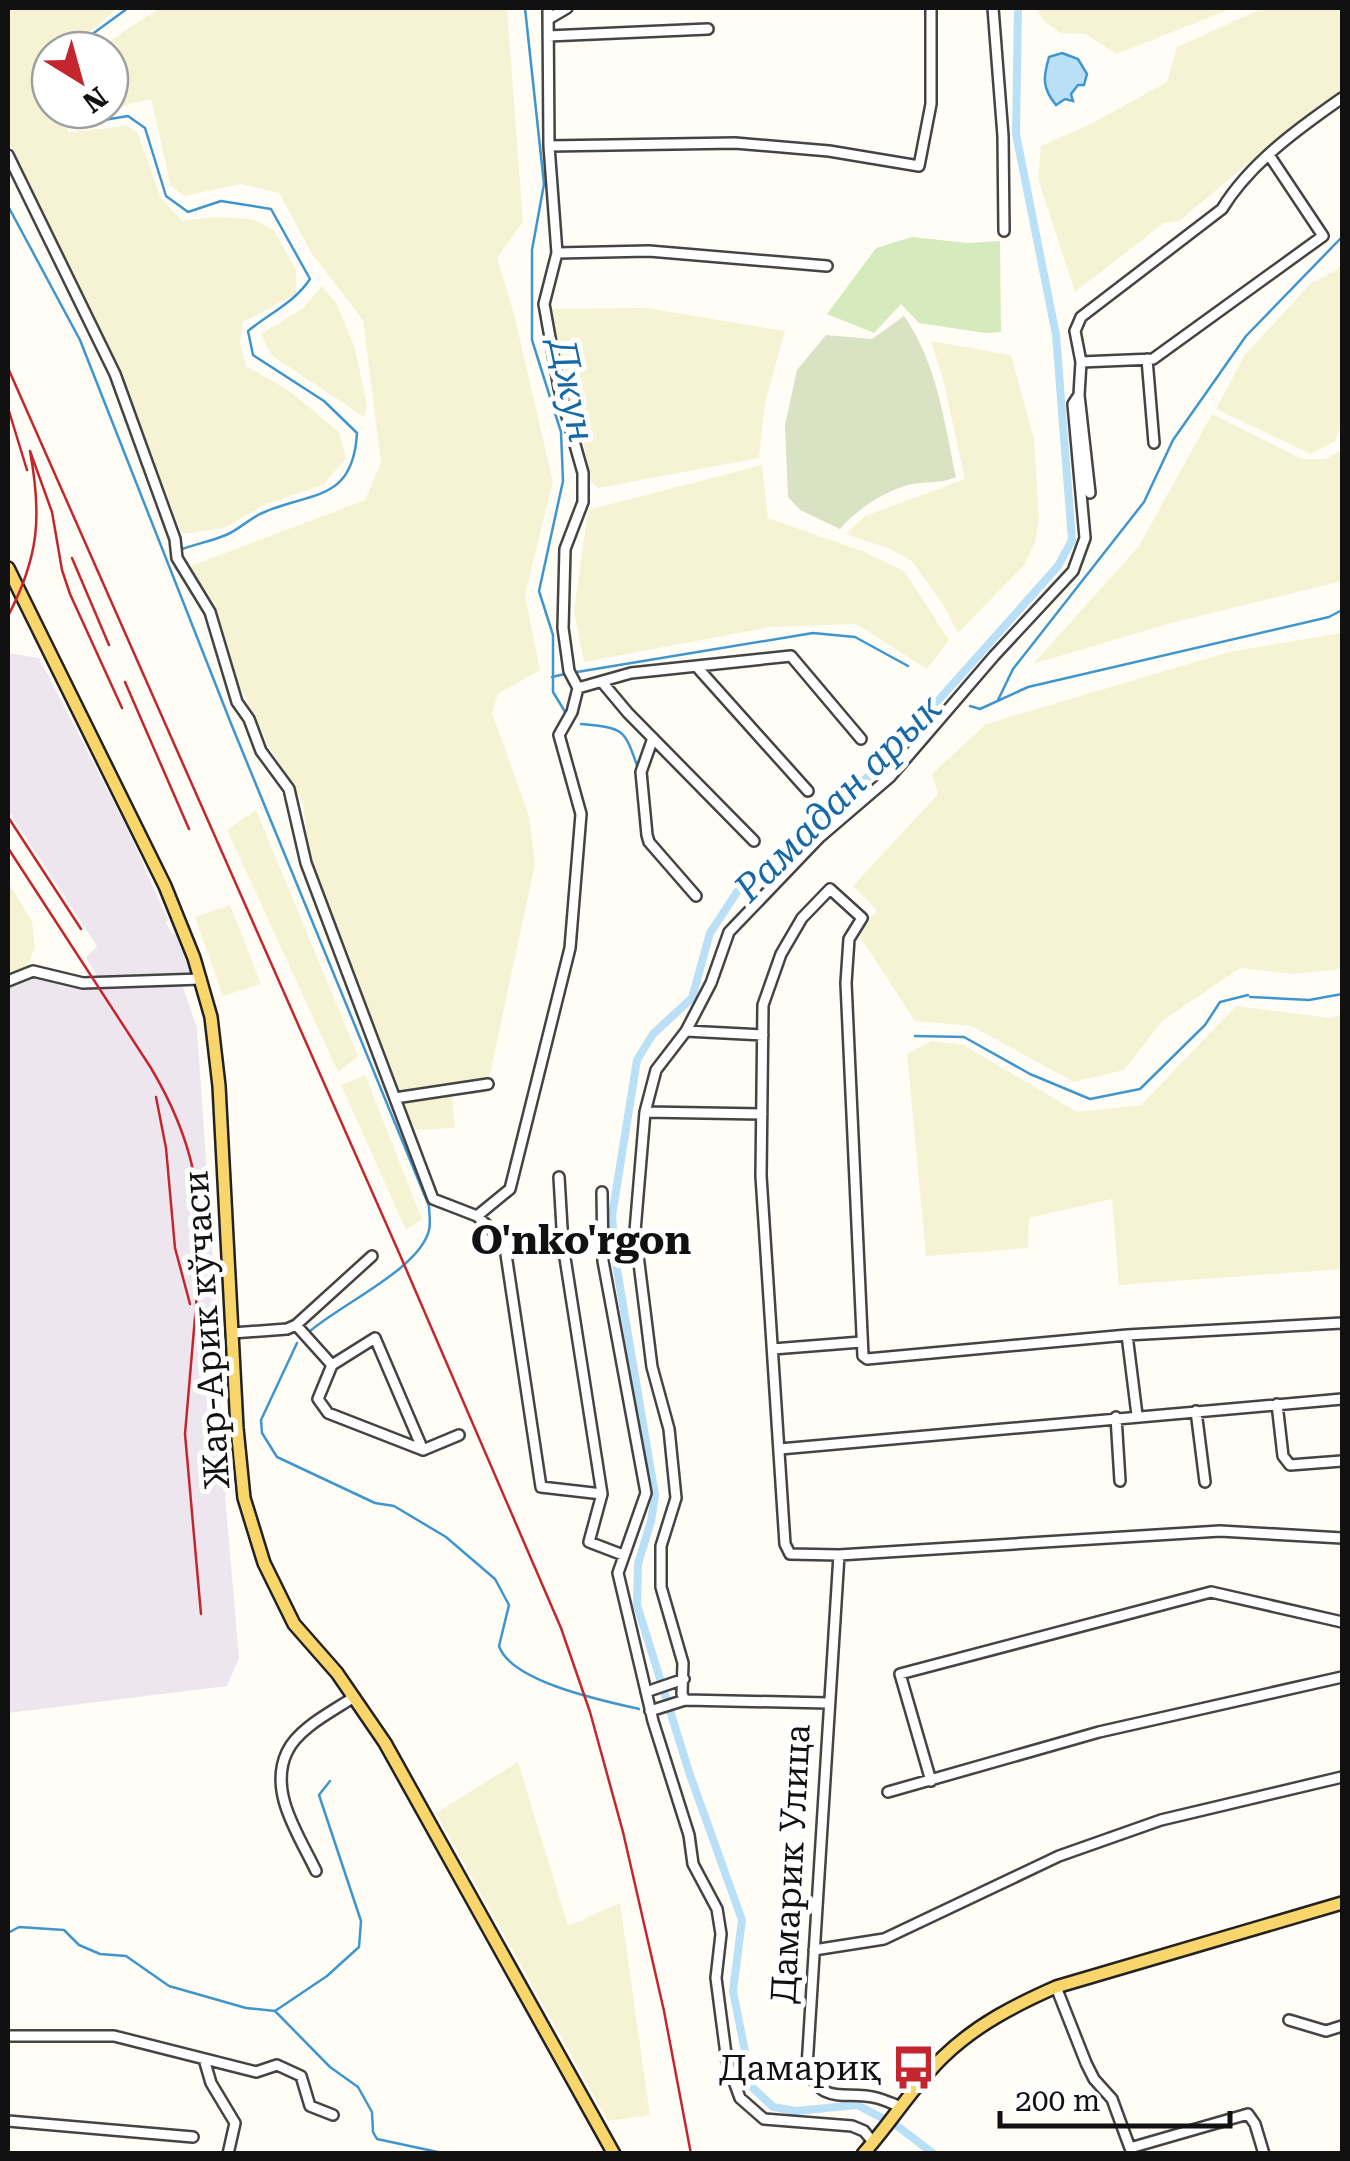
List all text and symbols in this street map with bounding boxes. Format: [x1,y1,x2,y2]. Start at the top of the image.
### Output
north arrow [30,30,130,130]
text: N [76,80,113,119]
water label: Джун [539,332,604,446]
water label: Рамадан арык [725,686,950,911]
street label: Жар-Арик кўчаси [175,1169,239,1491]
district label: O'nko'rgon [471,1217,691,1264]
street label: Дамарик Улица [763,1723,819,2005]
bus stop icon: Дамариқ [890,2044,938,2092]
place label: Дамариқ [719,2048,881,2089]
scale bar [1000,2066,1230,2128]
text: 200 m [1015,2083,1100,2118]

